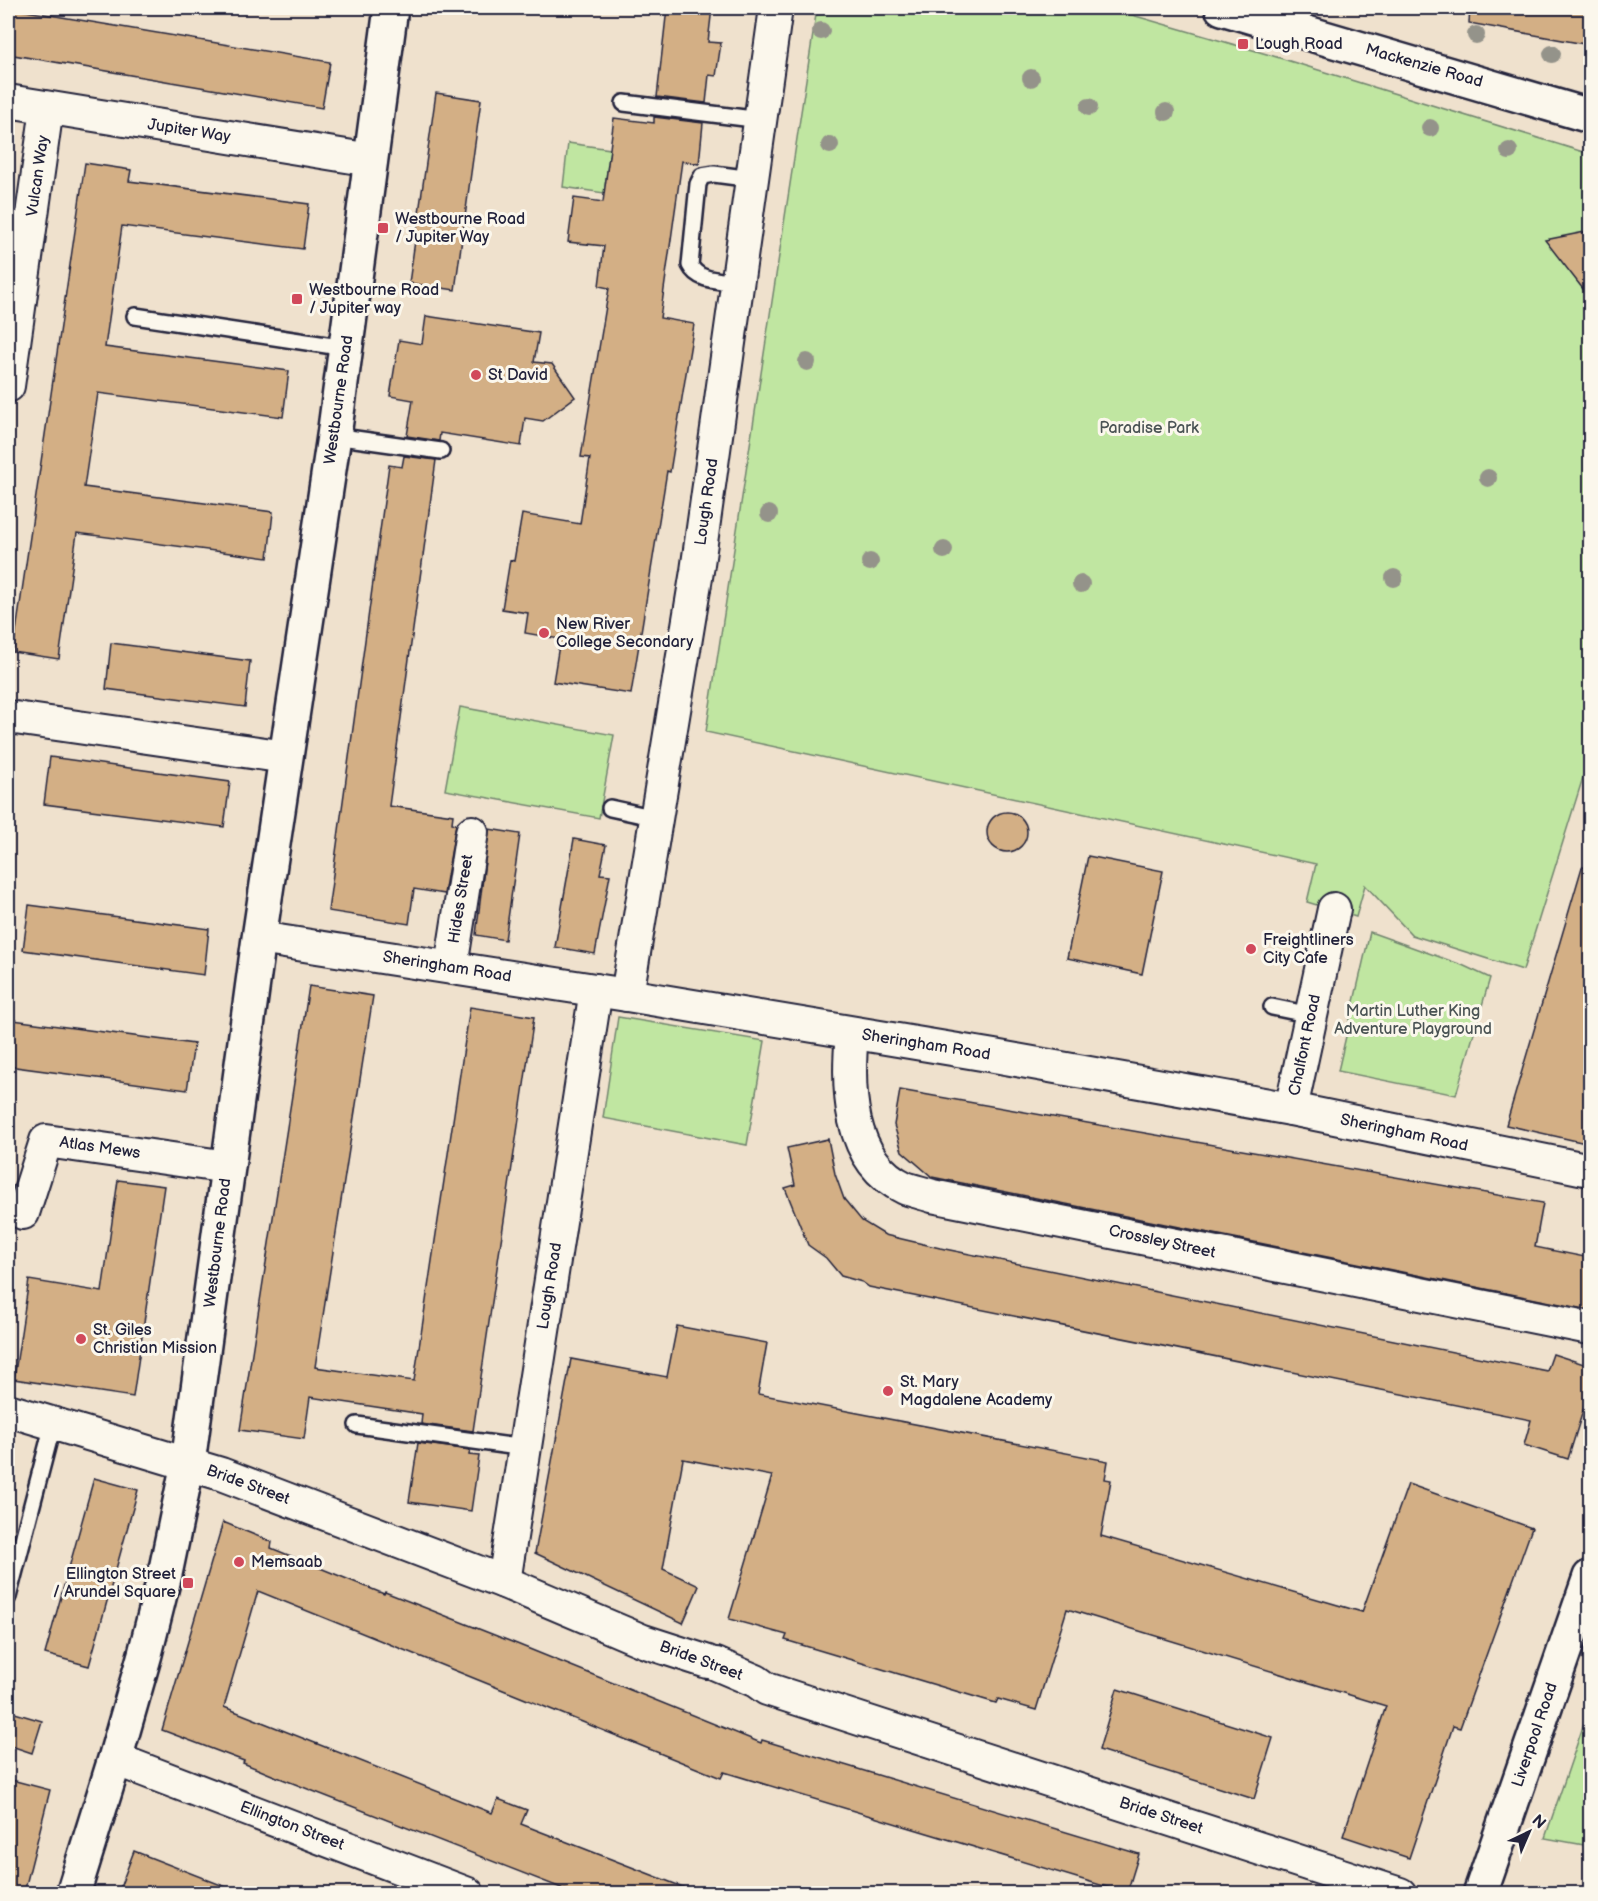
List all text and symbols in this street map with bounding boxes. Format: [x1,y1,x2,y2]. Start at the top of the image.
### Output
place label: Lough Road [1255,35,1343,54]
marker: Lough Road [1236,37,1250,51]
street label: Mackenzie Road [1363,40,1485,92]
street label: Jupiter Way [146,115,233,147]
street label: Vulcan Way [23,133,53,218]
place label: Westbourne Road / Jupiter Way [395,210,525,247]
marker: Westbourne Road / Jupiter Way [376,221,390,235]
place label: Westbourne Road / Jupiter way [309,281,439,318]
marker: Westbourne Road / Jupiter way [290,292,304,306]
street label: Westbourne Road [321,334,357,466]
place label: St David [488,366,548,385]
marker: St David [469,368,483,382]
park label: Paradise Park [1099,419,1199,438]
street label: Lough Road [691,457,723,547]
place label: New River College Secondary [556,615,694,652]
marker: New River College Secondary [537,626,551,640]
street label: Hides Street [445,853,477,945]
place label: Freightliners City Cafe [1263,931,1354,968]
marker: Freightliners City Cafe [1244,942,1258,956]
street label: Sheringham Road [381,947,513,987]
street label: Chalfont Road [1285,993,1325,1097]
park label: Martin Luther King Adventure Playground [1334,1002,1492,1039]
street label: Sheringham Road [860,1025,992,1065]
street label: Sheringham Road [1338,1110,1470,1156]
street label: Atlas Mews [58,1133,142,1163]
street label: Westbourne Road [201,1177,235,1309]
street label: Crossley Street [1107,1221,1217,1263]
street label: Lough Road [534,1241,566,1331]
place label: St. Giles Christian Mission [93,1321,217,1358]
marker: St. Giles Christian Mission [74,1332,88,1346]
place label: St. Mary Magdalene Academy [900,1373,1053,1410]
marker: St. Mary Magdalene Academy [881,1384,895,1398]
street label: Bride Street [204,1461,292,1509]
place label: Memsaab [251,1553,323,1572]
marker: Memsaab [232,1555,246,1569]
place label: Ellington Street / Arundel Square [53,1565,177,1602]
marker: Ellington Street / Arundel Square [181,1576,195,1590]
street label: Bride Street [657,1637,745,1685]
street label: Liverpool Road [1508,1680,1562,1790]
street label: Bride Street [1117,1794,1205,1839]
street label: Ellington Street [237,1797,347,1855]
north arrow [1499,1802,1559,1862]
text: N [1527,1811,1549,1833]

